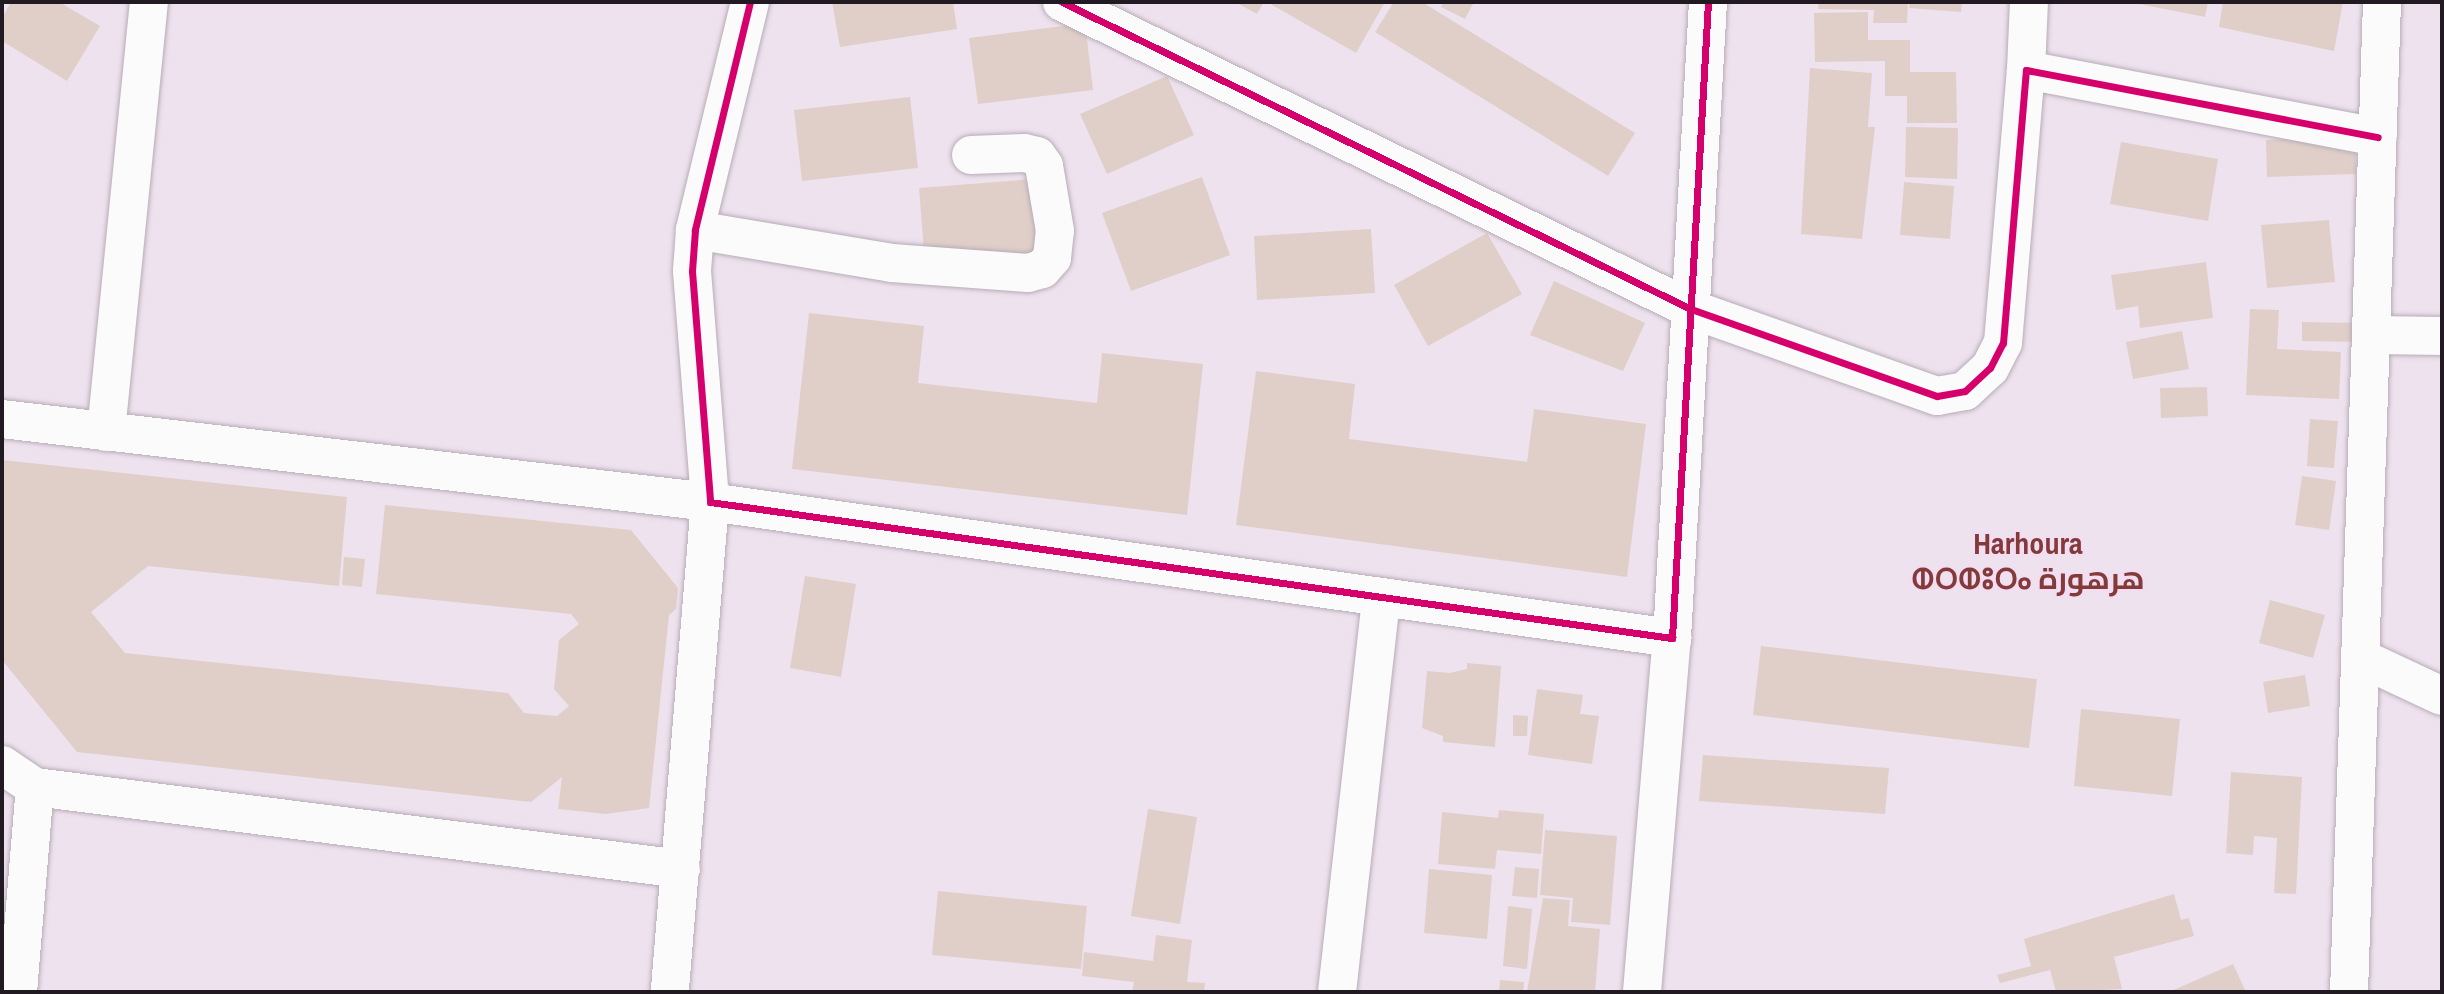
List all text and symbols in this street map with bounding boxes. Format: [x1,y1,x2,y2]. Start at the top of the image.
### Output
district label: Harhoura ⵀⵔⵀⵓⵔⴰ هرهورة [1911,525,2145,596]

